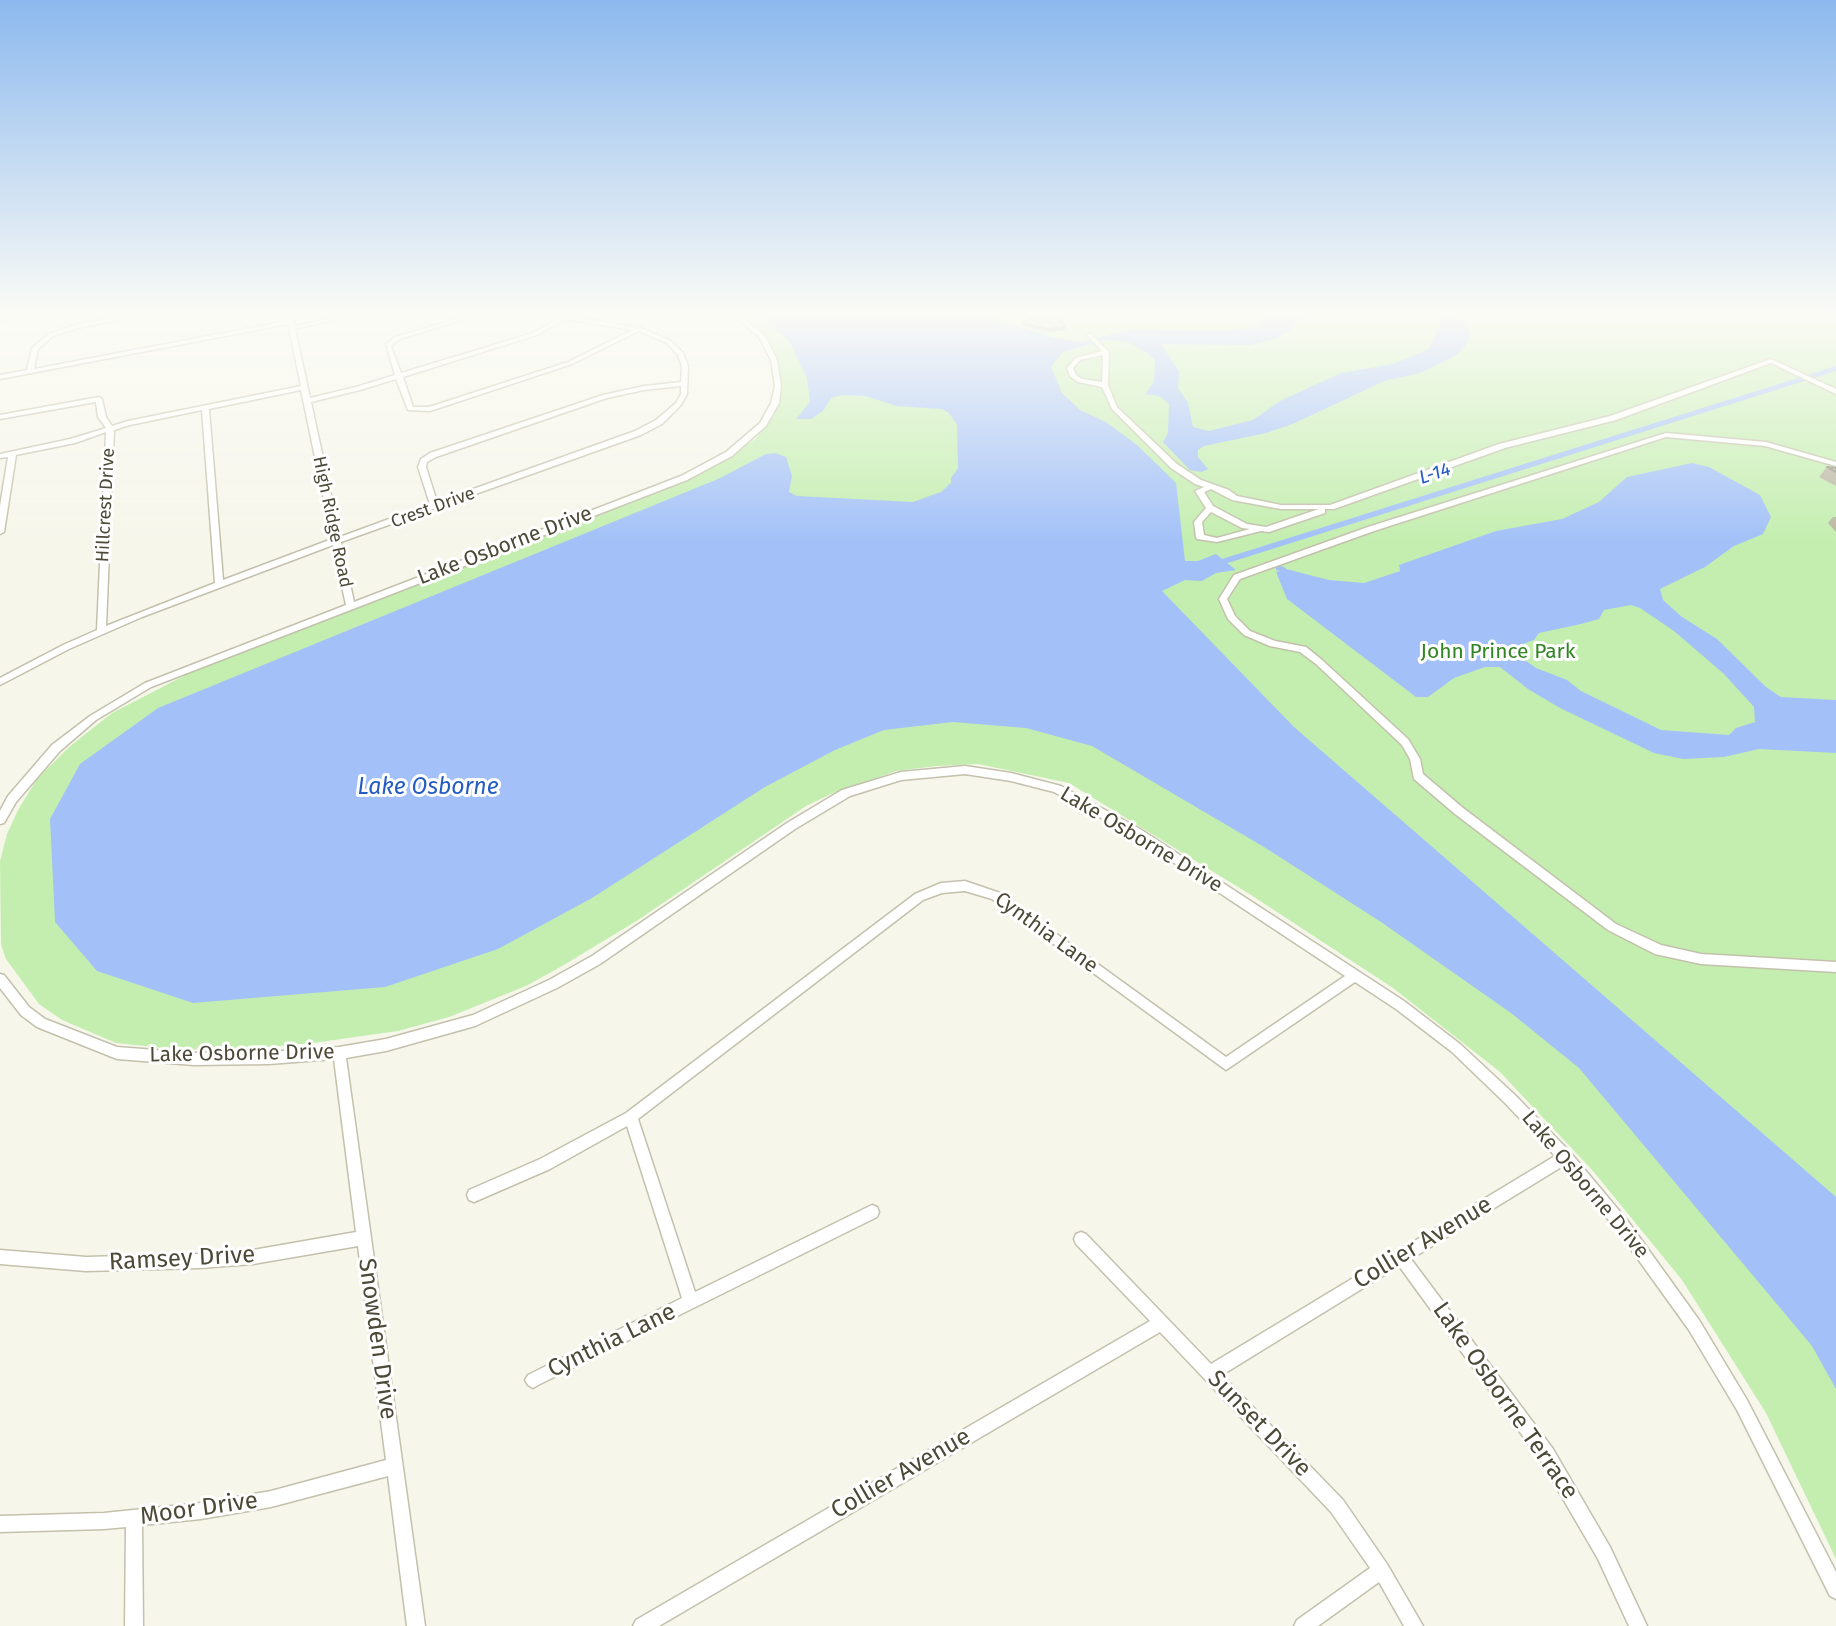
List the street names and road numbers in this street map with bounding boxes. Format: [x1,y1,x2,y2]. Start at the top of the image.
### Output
street label: Hillcrest Drive [92,447,120,563]
street label: High Ridge Road [308,454,356,590]
street label: Crest Drive [388,483,478,533]
street label: Lake Osborne Drive [414,501,596,591]
street label: Lake Osborne Drive [1055,782,1227,898]
street label: Cynthia Lane [989,887,1103,979]
street label: Lake Osborne Drive [149,1040,335,1068]
street label: Lake Osborne Drive [1516,1106,1654,1264]
street label: Collier Avenue [1349,1190,1497,1296]
street label: Ramsey Drive [108,1241,256,1277]
street label: Snowden Drive [351,1257,403,1421]
street label: Lake Osborne Terrace [1426,1297,1584,1505]
street label: Cynthia Lane [543,1298,681,1384]
street label: Sunset Drive [1201,1365,1317,1483]
street label: Collier Avenue [826,1422,976,1526]
street label: Moor Drive [138,1486,260,1532]

